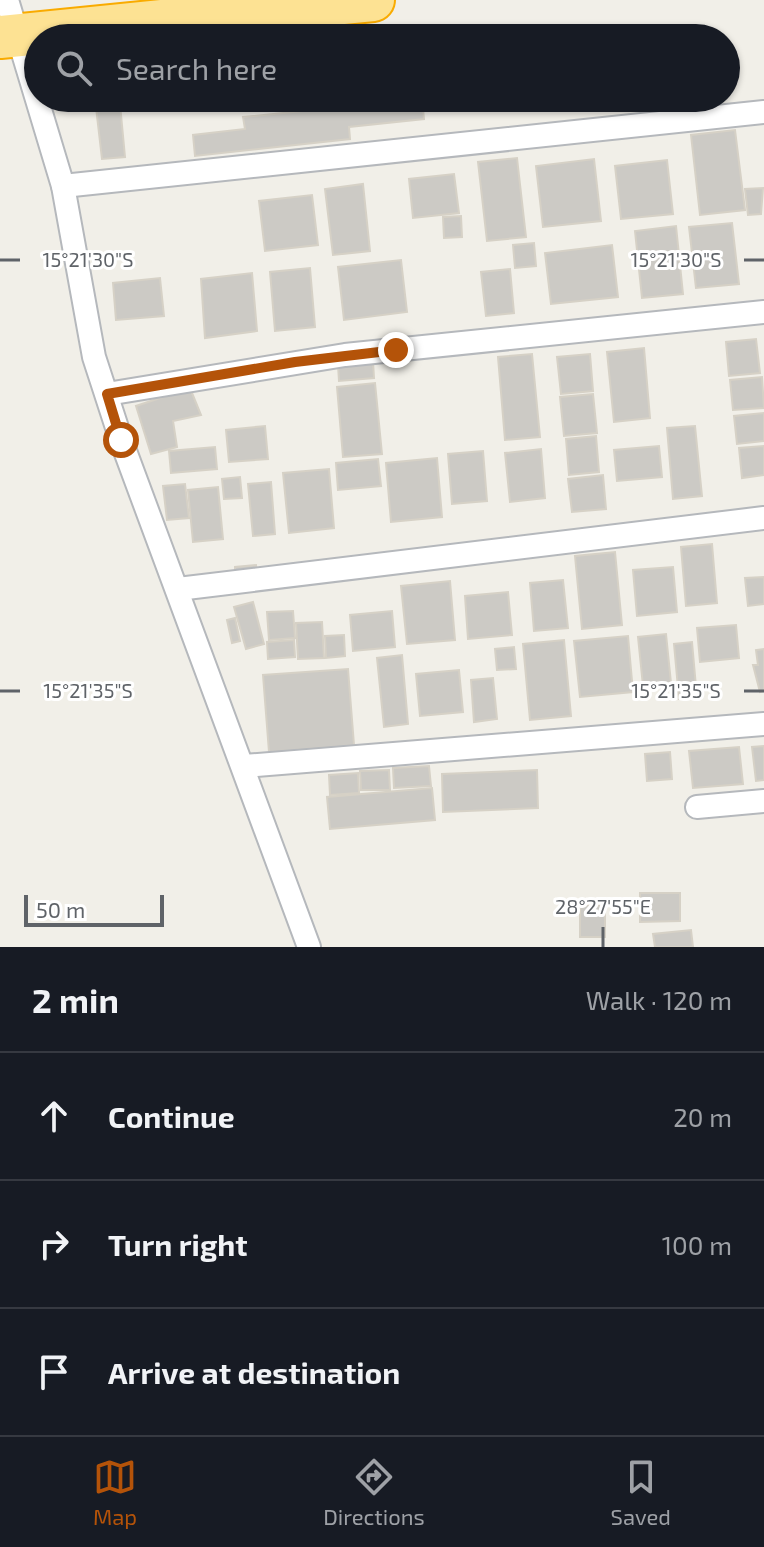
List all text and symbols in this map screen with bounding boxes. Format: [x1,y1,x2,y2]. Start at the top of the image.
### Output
search box [24,24,740,112]
icon: search [52,46,96,90]
text: Search here [116,50,277,86]
text: 15°21'30"S [43,247,133,271]
text: 15°21'30"S [631,247,721,271]
route end [378,332,414,368]
route start [103,422,139,458]
text: 15°21'35"S [43,678,133,702]
text: 15°21'35"S [631,678,721,702]
scale bar [24,891,164,927]
text: 28°27'55"E [555,894,651,918]
text: 50 m [36,896,85,922]
text: 2 min [32,979,119,1020]
text: Walk · 120 m [586,984,732,1015]
icon: ahead [32,1094,76,1138]
text: Continue [108,1098,235,1134]
text: 20 m [673,1101,732,1132]
icon: right [32,1222,76,1266]
text: Turn right [108,1226,248,1262]
text: 100 m [662,1229,732,1260]
icon: arrive [32,1350,76,1394]
text: Arrive at destination [108,1354,400,1390]
tab: Map [93,1455,137,1529]
tab: Directions [323,1455,425,1529]
tab: Saved [611,1455,671,1529]

